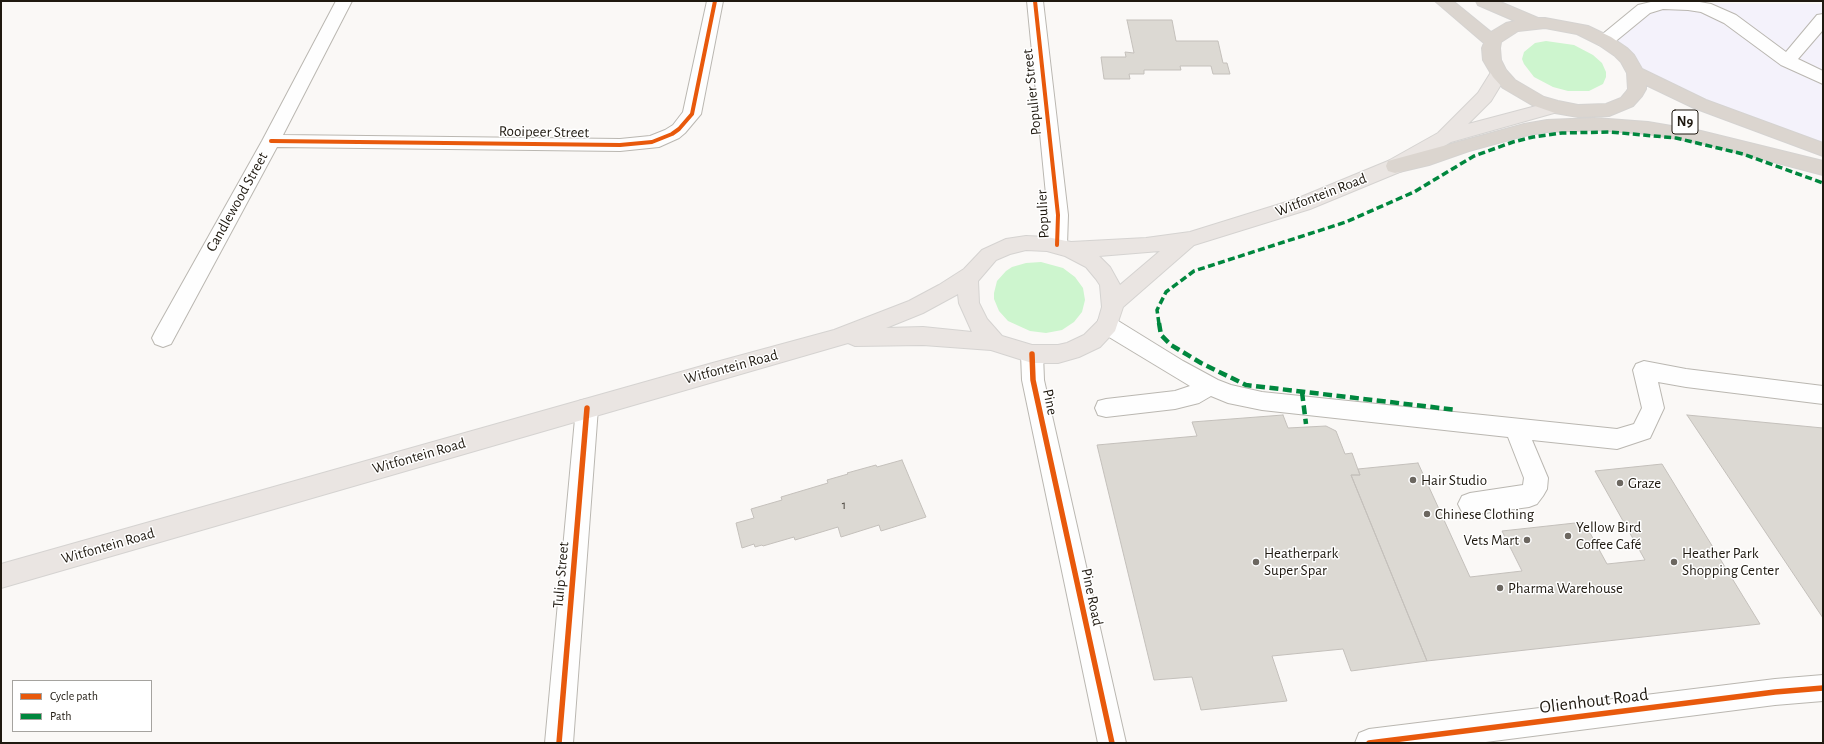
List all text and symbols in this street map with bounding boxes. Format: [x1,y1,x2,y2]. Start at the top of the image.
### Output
street label: Populier Street [1019,48,1045,136]
road number: N9 [1672,110,1698,134]
street label: Rooipeer Street [499,122,589,142]
street label: Candlewood Street [202,149,272,255]
street label: Witfontein Road [1273,169,1369,221]
street label: Populier [1033,189,1053,239]
street label: Witfontein Road [682,346,780,388]
street label: Pine [1038,387,1062,417]
street label: Witfontein Road [370,434,468,478]
place label: Hair Studio [1421,471,1487,489]
place label: Graze [1628,474,1661,492]
marker: Hair Studio [1408,475,1418,485]
marker: Graze [1615,478,1625,488]
house number: 1 [842,497,846,513]
place label: Chinese Clothing [1435,505,1534,523]
marker: Chinese Clothing [1422,509,1432,519]
place label: Yellow Bird Coffee Café [1576,518,1641,553]
street label: Witfontein Road [59,524,157,568]
place label: Vets Mart [1463,531,1519,549]
marker: Yellow Bird Coffee Café [1563,531,1573,541]
marker: Vets Mart [1522,535,1532,545]
street label: Tulip Street [549,541,573,609]
place label: Heatherpark Super Spar [1264,544,1338,579]
place label: Heather Park Shopping Center [1682,544,1779,579]
marker: Heatherpark Super Spar [1251,557,1261,567]
marker: Heather Park Shopping Center [1669,557,1679,567]
street label: Pine Road [1077,567,1107,627]
place label: Pharma Warehouse [1508,579,1623,597]
marker: Pharma Warehouse [1495,583,1505,593]
legend [12,680,152,732]
street label: Olienhout Road [1538,684,1650,718]
text: Cycle path [50,690,98,702]
text: Path [50,710,72,722]

